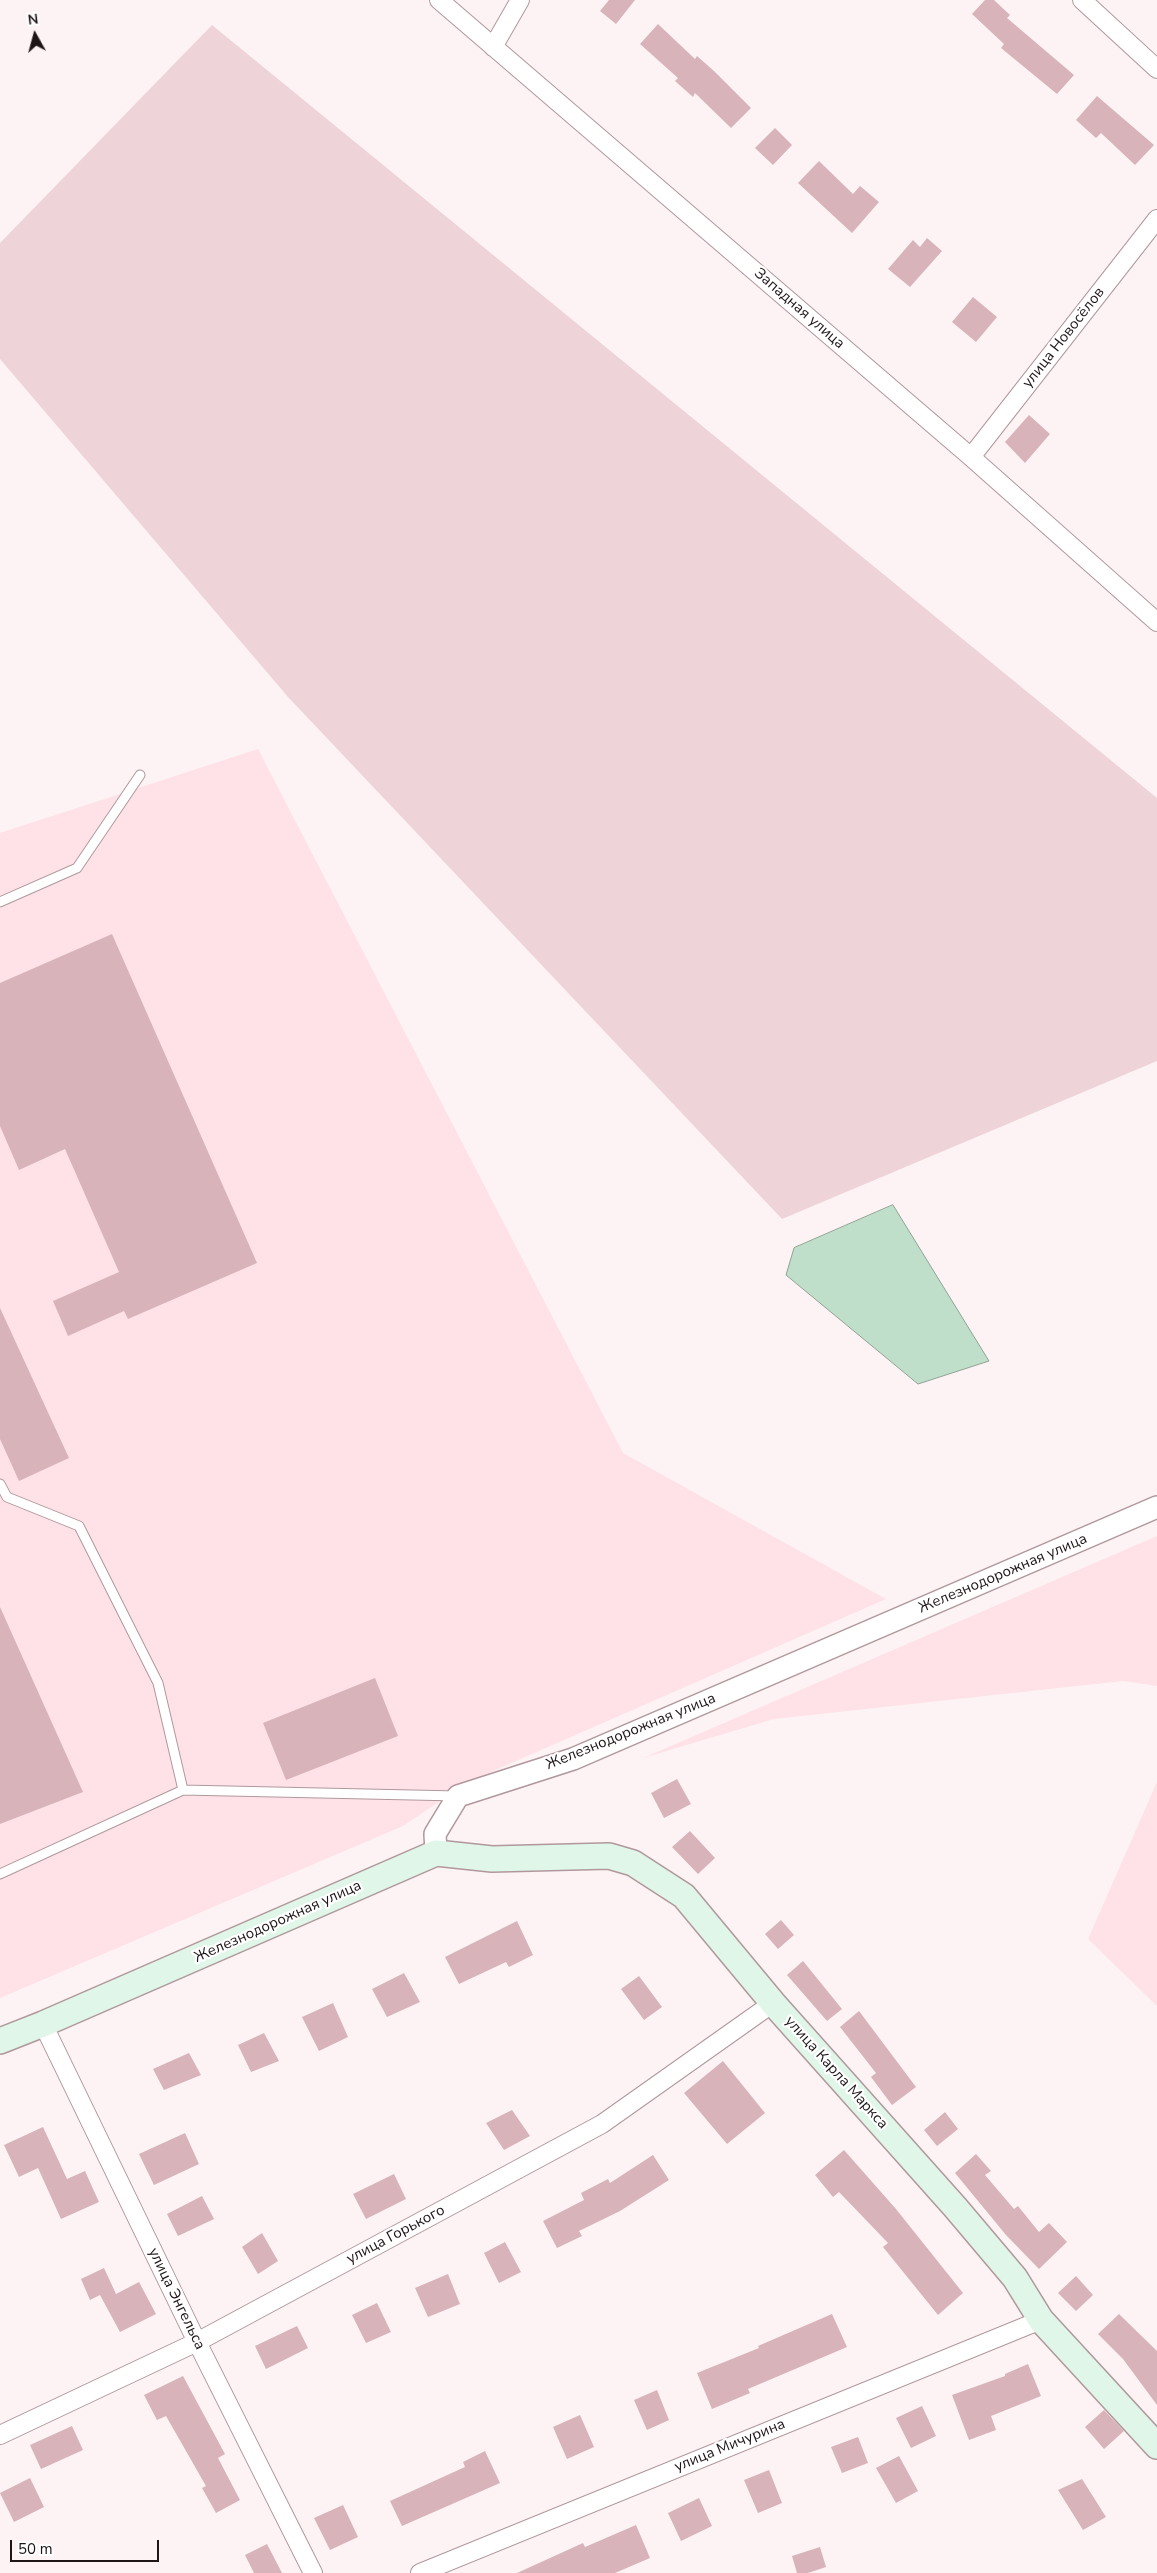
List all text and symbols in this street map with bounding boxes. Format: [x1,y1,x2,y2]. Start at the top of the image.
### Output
north arrow [10,10,60,60]
text: N [27,10,39,30]
street label: Западная улица [750,265,848,353]
street label: улица Новосёлов [1019,284,1109,392]
street label: Железнодорожная улица [916,1530,1090,1618]
street label: Железнодорожная улица [544,1690,718,1774]
street label: Железнодорожная улица [192,1877,364,1967]
street label: улица Карла Маркса [781,2013,891,2133]
street label: улица Горького [344,2202,448,2268]
street label: улица Энгельса [144,2245,208,2353]
street label: улица Мичурина [672,2416,788,2476]
scale bar [12,2530,161,2562]
text: 50 m [18,2539,53,2559]

